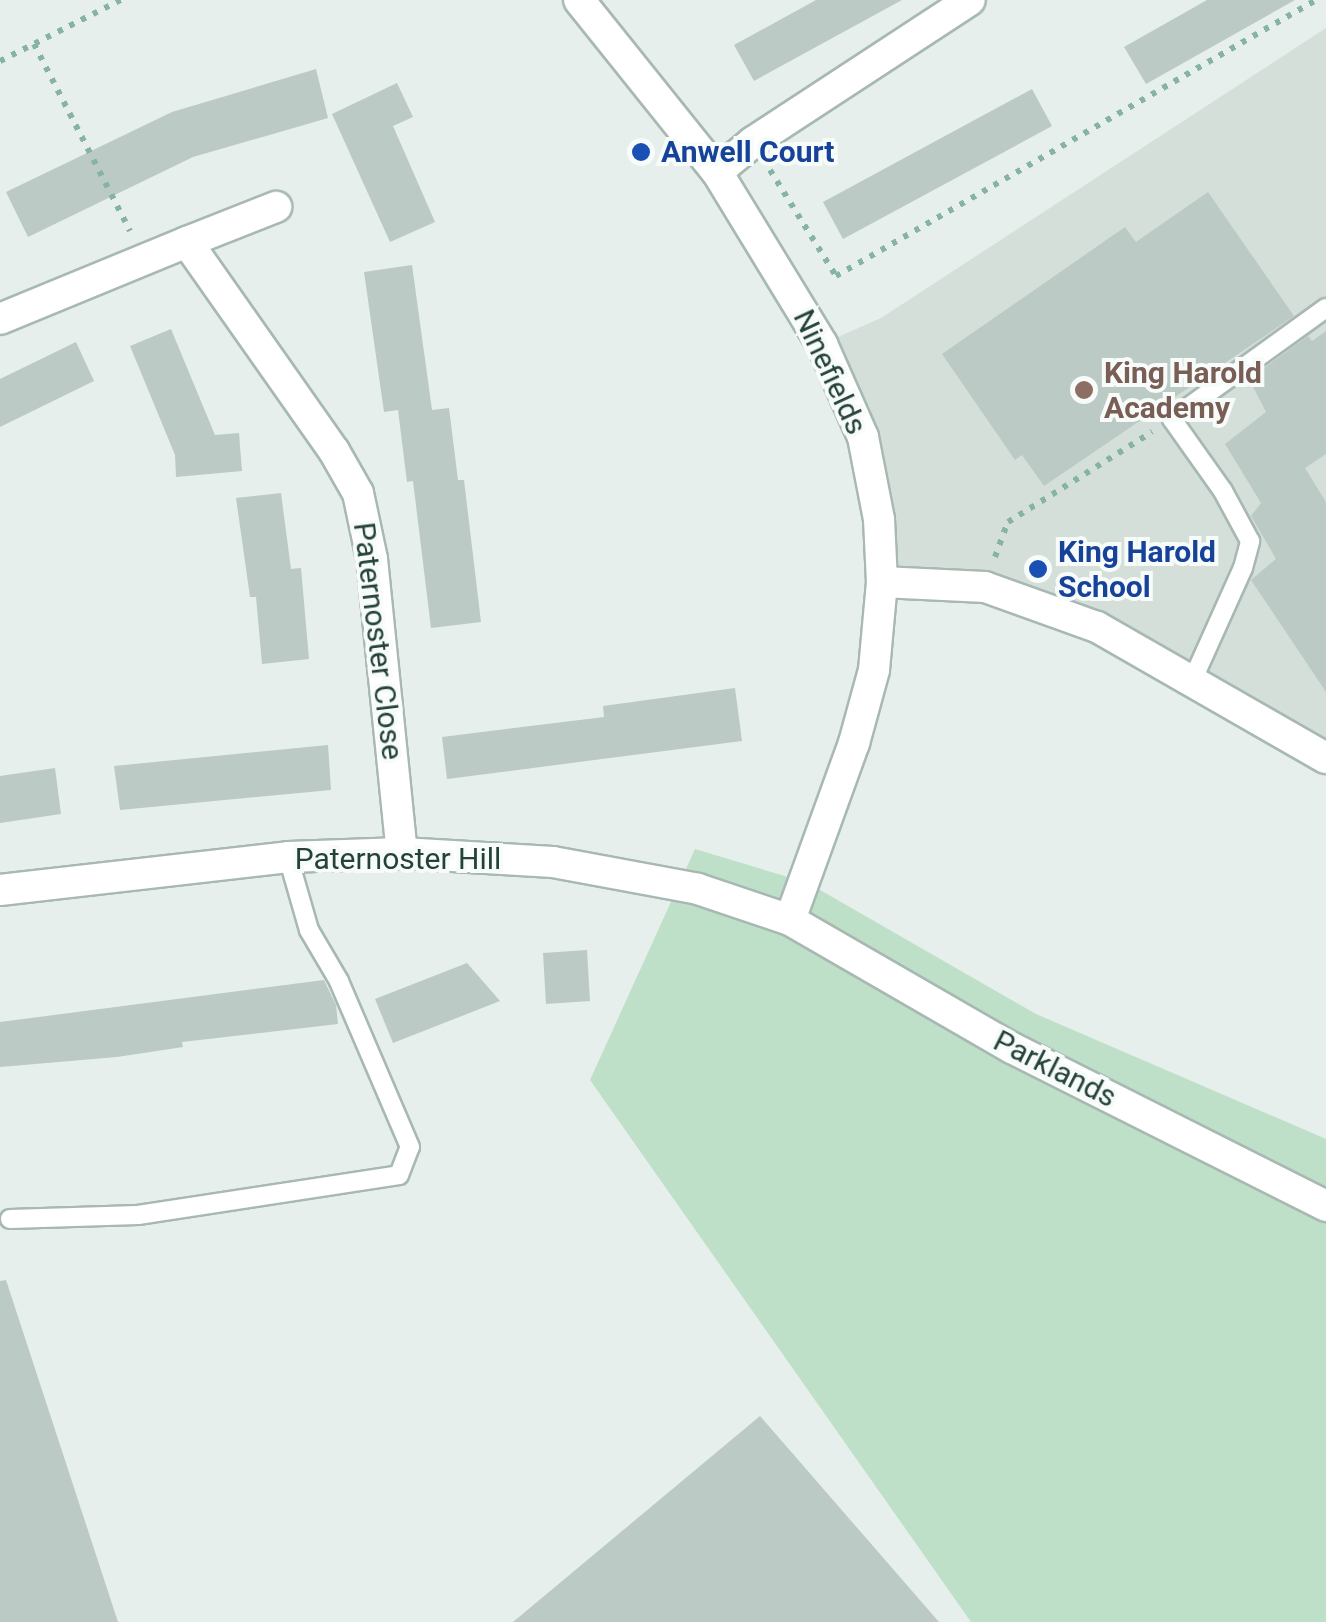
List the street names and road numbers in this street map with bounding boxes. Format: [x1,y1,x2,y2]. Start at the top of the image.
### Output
street label: Ninefields [785,304,875,440]
street label: Paternoster Close [346,520,410,762]
street label: Paternoster Hill [295,841,501,877]
street label: Parklands [988,1023,1122,1115]

